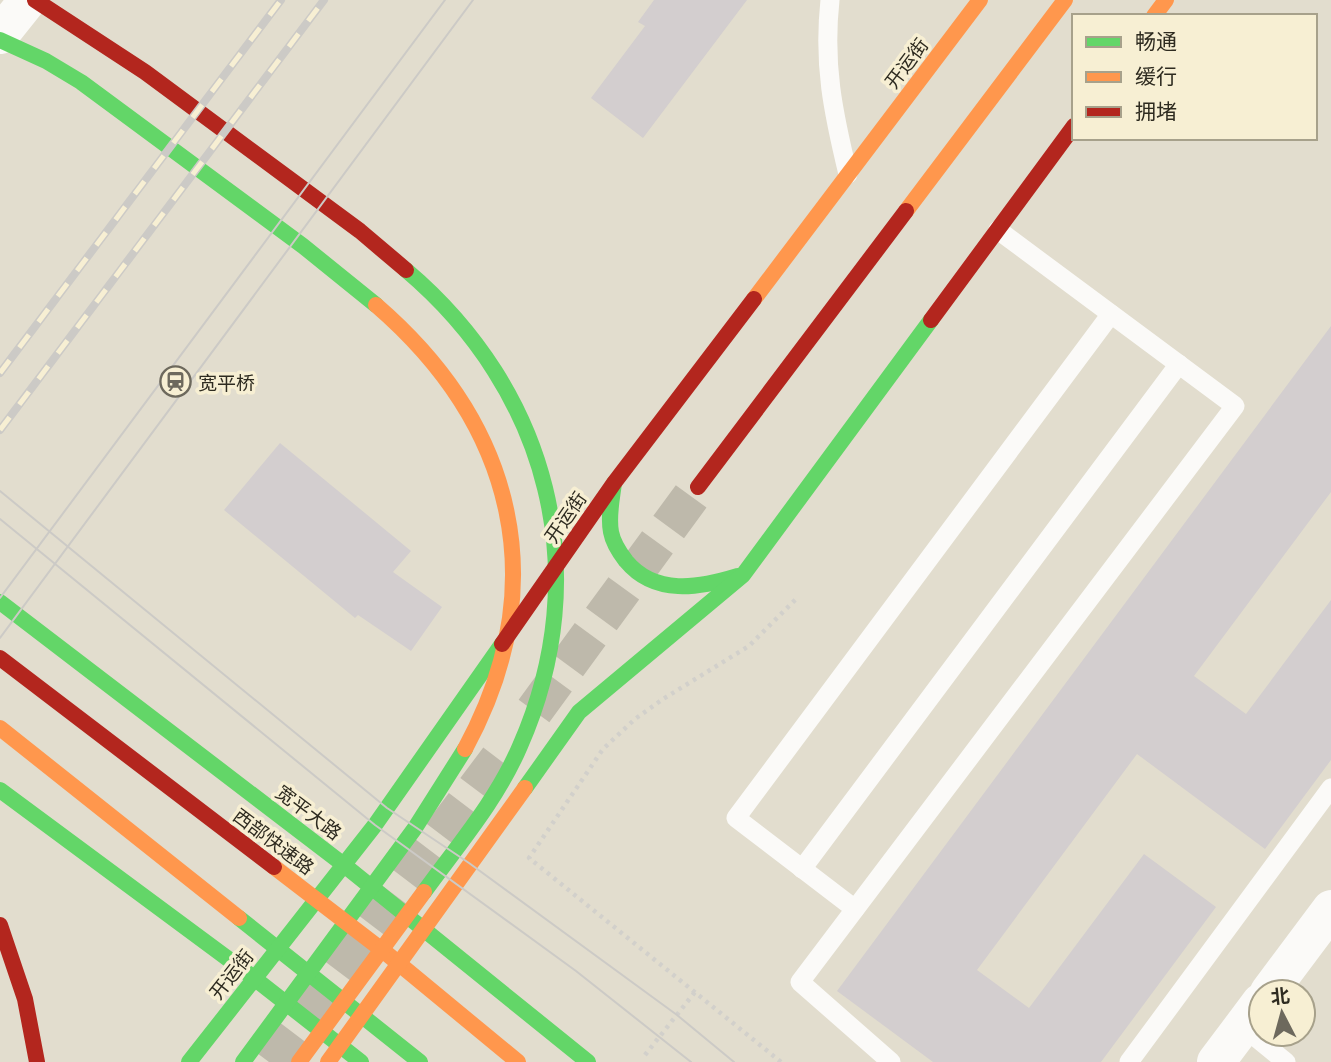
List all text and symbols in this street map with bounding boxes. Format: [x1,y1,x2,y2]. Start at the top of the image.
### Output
legend [1072,14,1317,140]
text: 畅通 [1135,28,1177,53]
street label: 开运街 [880,33,932,93]
text: 缓行 [1135,63,1177,88]
text: 拥堵 [1135,98,1177,123]
station icon: 宽平桥 [158,365,192,399]
place label: 宽平桥 [198,371,255,394]
street label: 开运街 [539,487,591,547]
street label: 宽平大路 [272,780,346,844]
street label: 西部快速路 [229,803,319,879]
street label: 开运街 [204,944,258,1004]
north arrow [1247,978,1317,1048]
text: 北 [1270,983,1291,1008]

